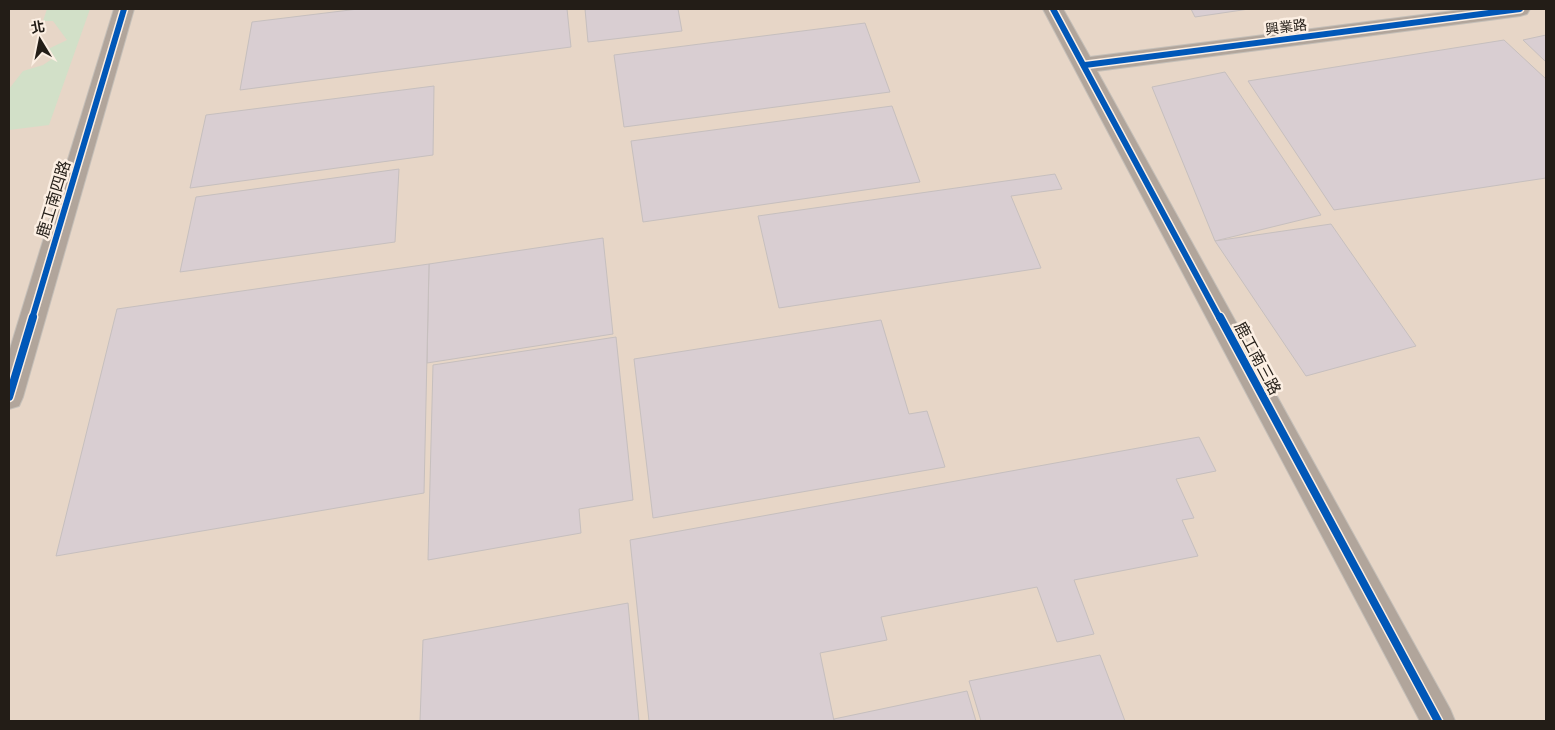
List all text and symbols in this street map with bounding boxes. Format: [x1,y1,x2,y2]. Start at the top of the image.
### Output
north arrow [15,15,65,65]
street label: 興業路 [1264,17,1308,38]
text: 北 [29,18,46,37]
street label: 鹿工南四路 [33,158,74,240]
street label: 鹿工南三路 [1230,318,1285,398]

